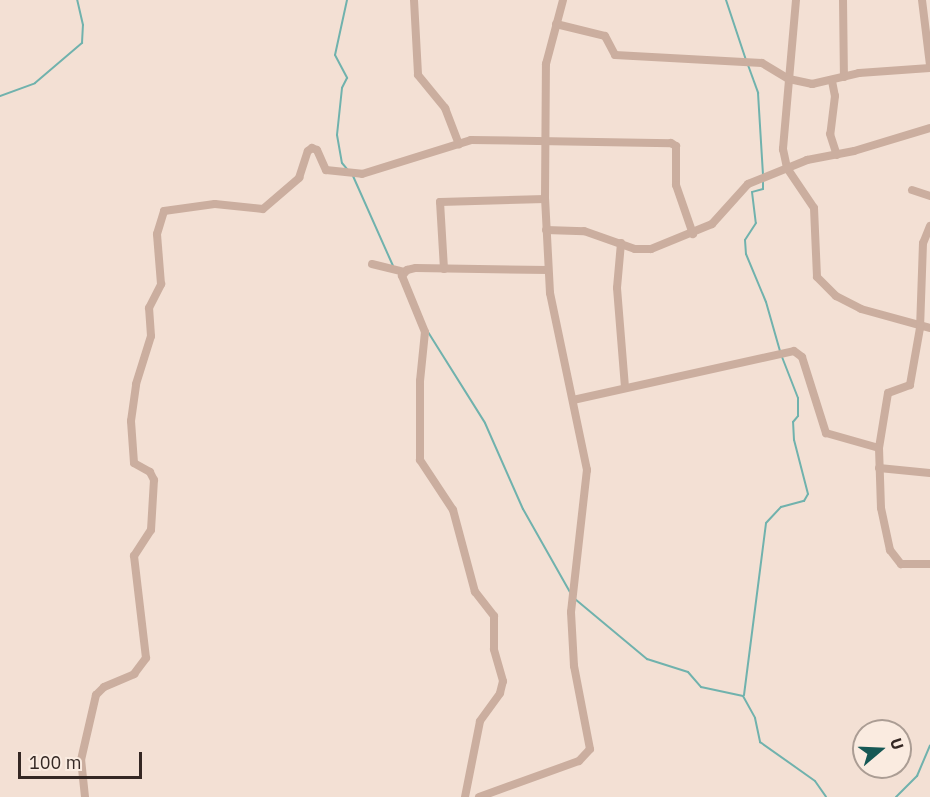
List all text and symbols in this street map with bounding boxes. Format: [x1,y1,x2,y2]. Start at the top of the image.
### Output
north arrow [852,719,912,779]
text: U [886,735,908,752]
scale bar [21,740,146,778]
text: 100 m [29,751,81,774]

